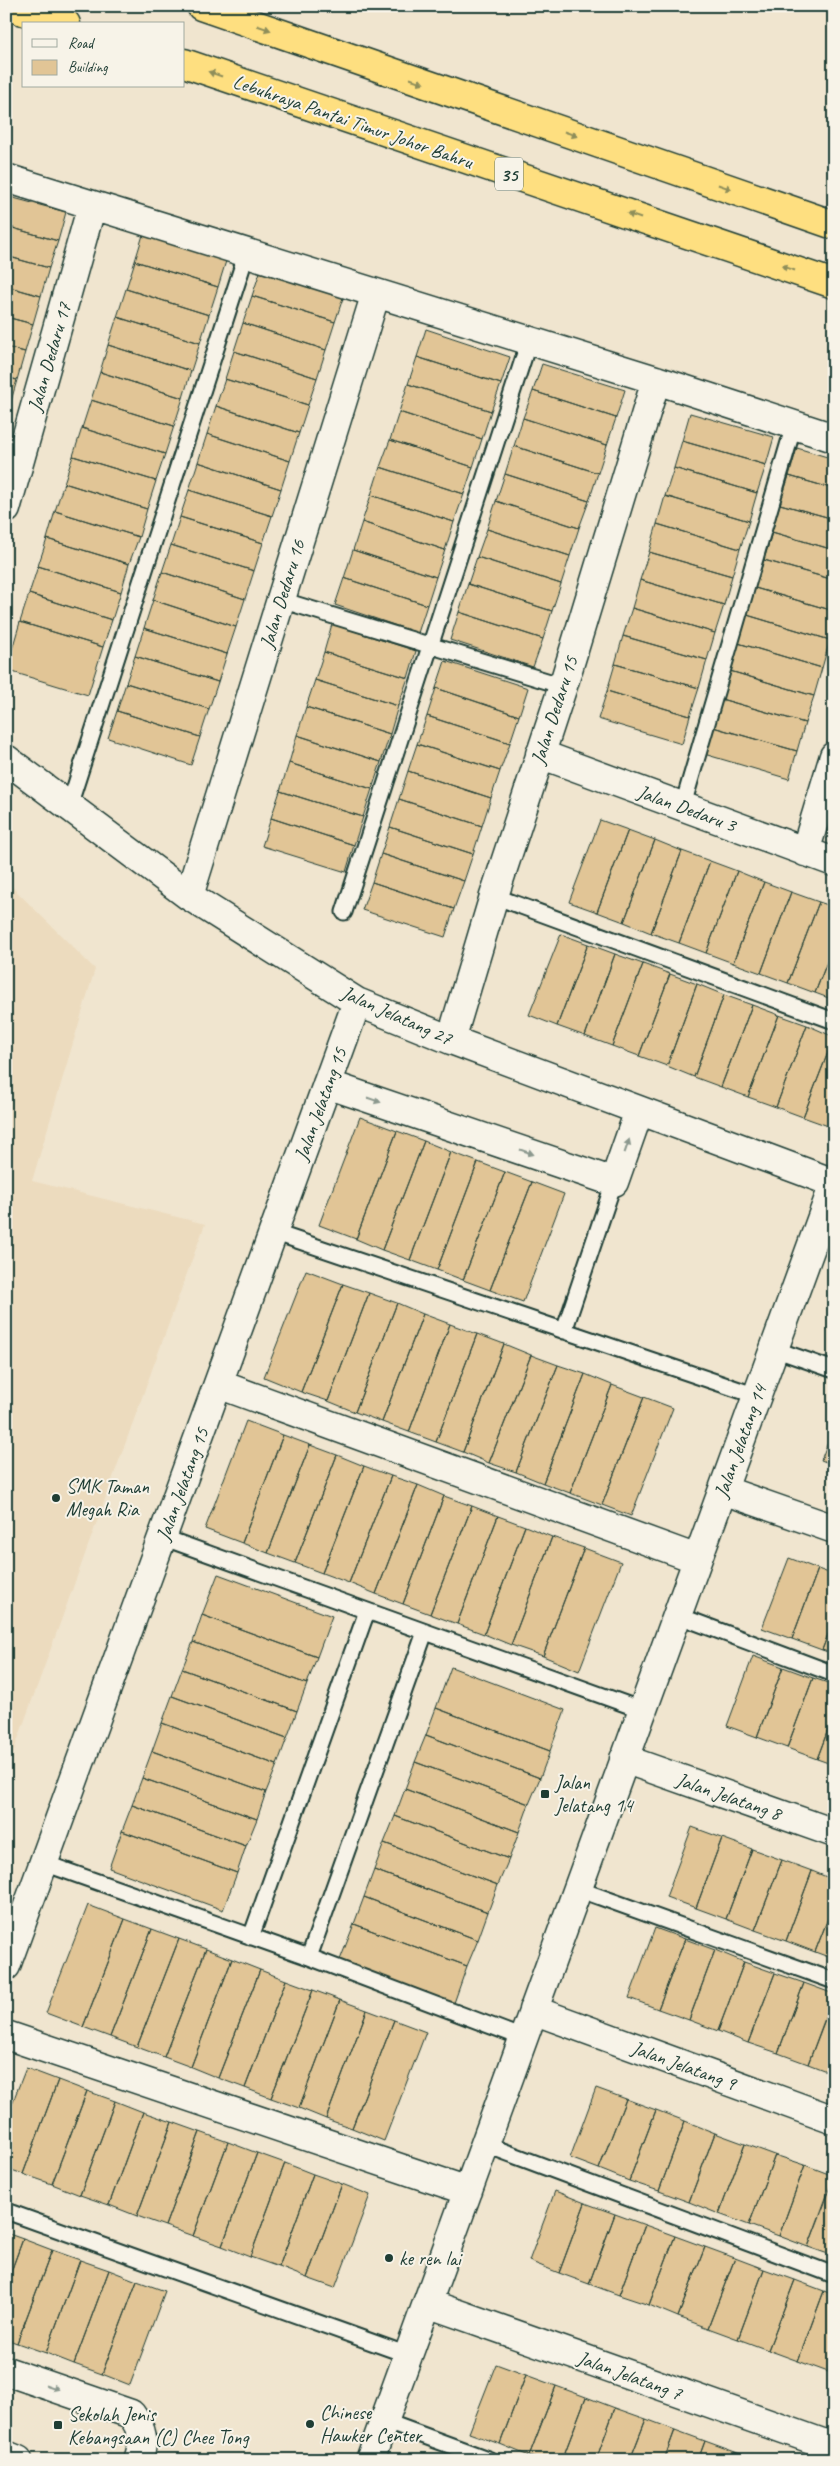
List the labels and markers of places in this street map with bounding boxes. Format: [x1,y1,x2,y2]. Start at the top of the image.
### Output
place label: SMK Taman Megah Ria [66,1474,150,1522]
marker: SMK Taman Megah Ria [50,1492,62,1504]
place label: Jalan Jelatang 14 [554,1770,635,1818]
marker: Jalan Jelatang 14 [539,1788,551,1800]
place label: ke ren lai [399,2246,463,2271]
marker: ke ren lai [383,2252,395,2264]
place label: Chinese Hawker Center [320,2400,423,2448]
place label: Sekolah Jenis Kebangsaan (C) Chee Tong [68,2402,251,2450]
marker: Chinese Hawker Center [304,2418,316,2430]
marker: Sekolah Jenis Kebangsaan (C) Chee Tong [52,2419,64,2431]

